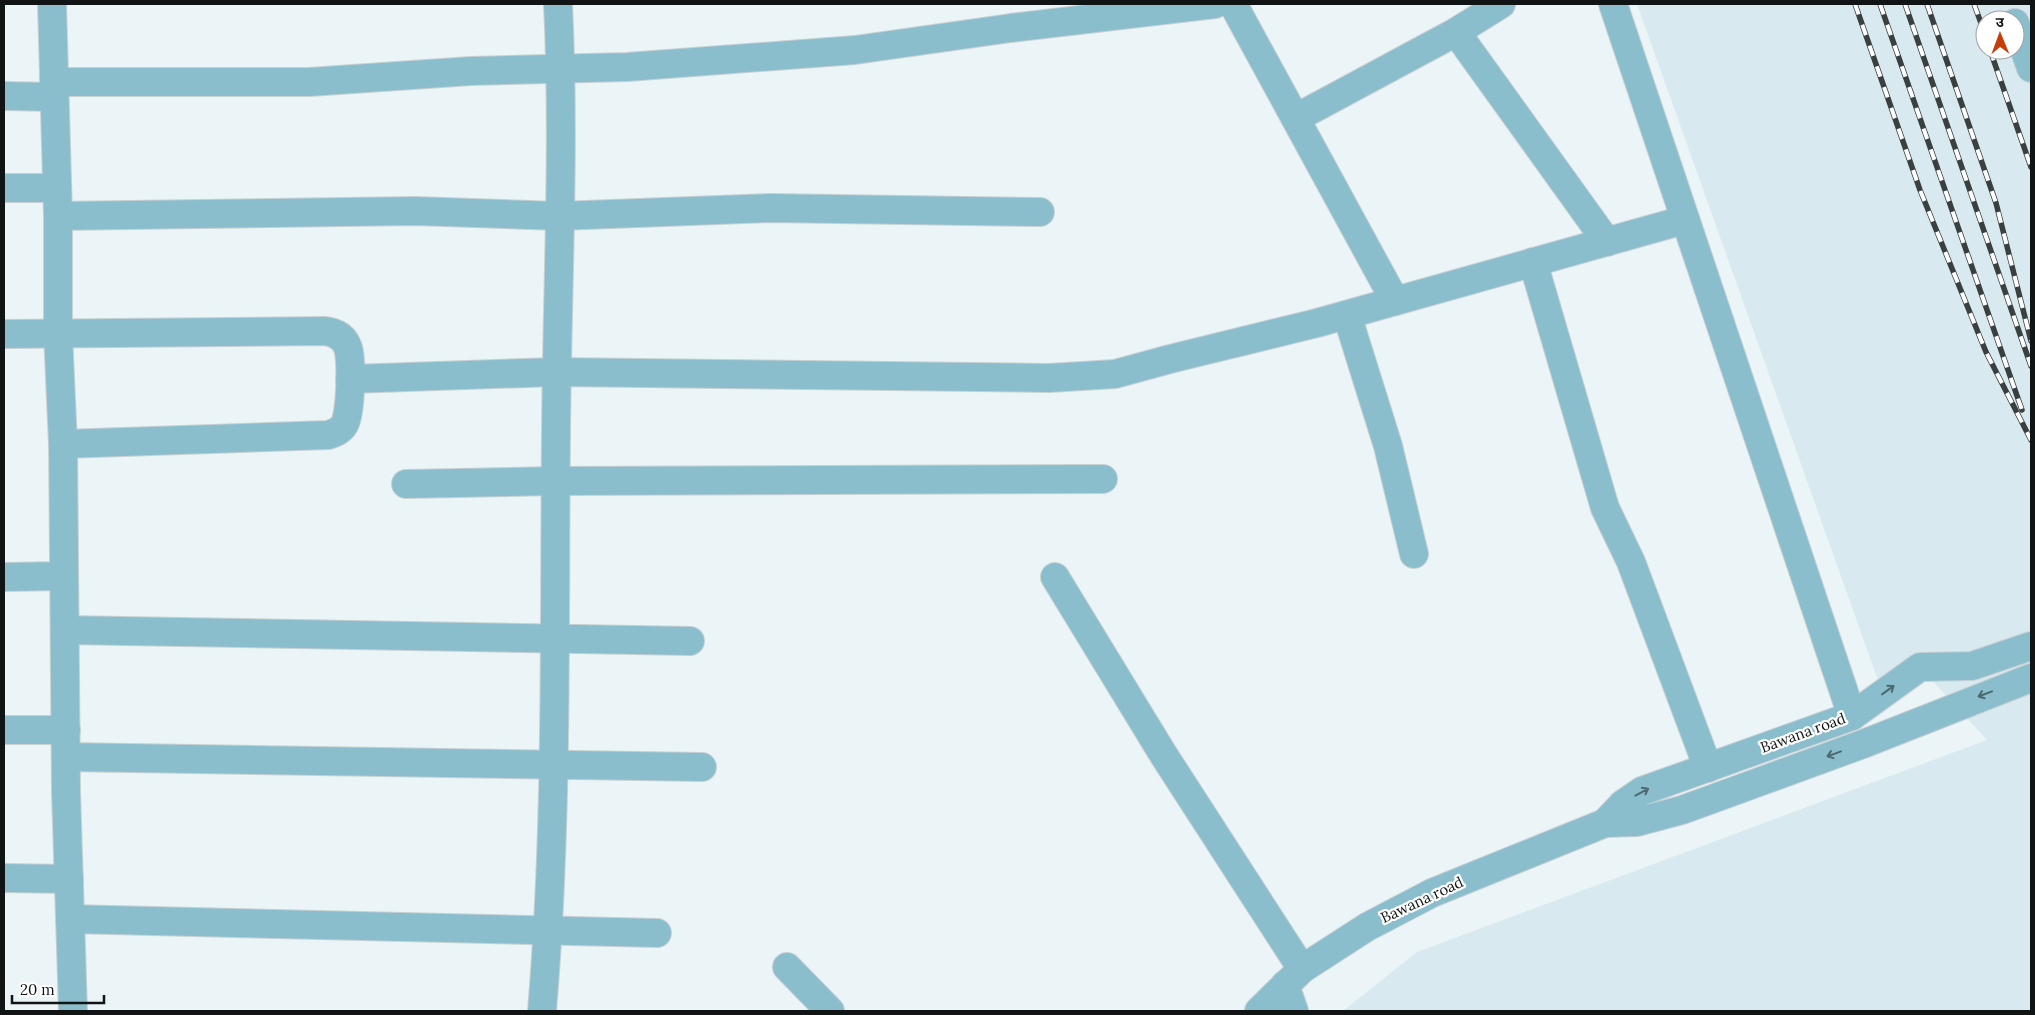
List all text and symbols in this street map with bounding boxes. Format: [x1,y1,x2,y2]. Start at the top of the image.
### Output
north arrow [1975,10,2025,60]
text: उ [1996,13,2005,31]
one-way arrow [1881,685,1895,695]
one-way arrow [1978,691,1993,700]
street label: Bawana road [1758,708,1848,757]
one-way arrow [1827,750,1843,759]
one-way arrow [1634,787,1649,796]
street label: Bawana road [1377,872,1466,927]
scale bar [12,972,105,1004]
text: 20 m [20,980,55,999]

